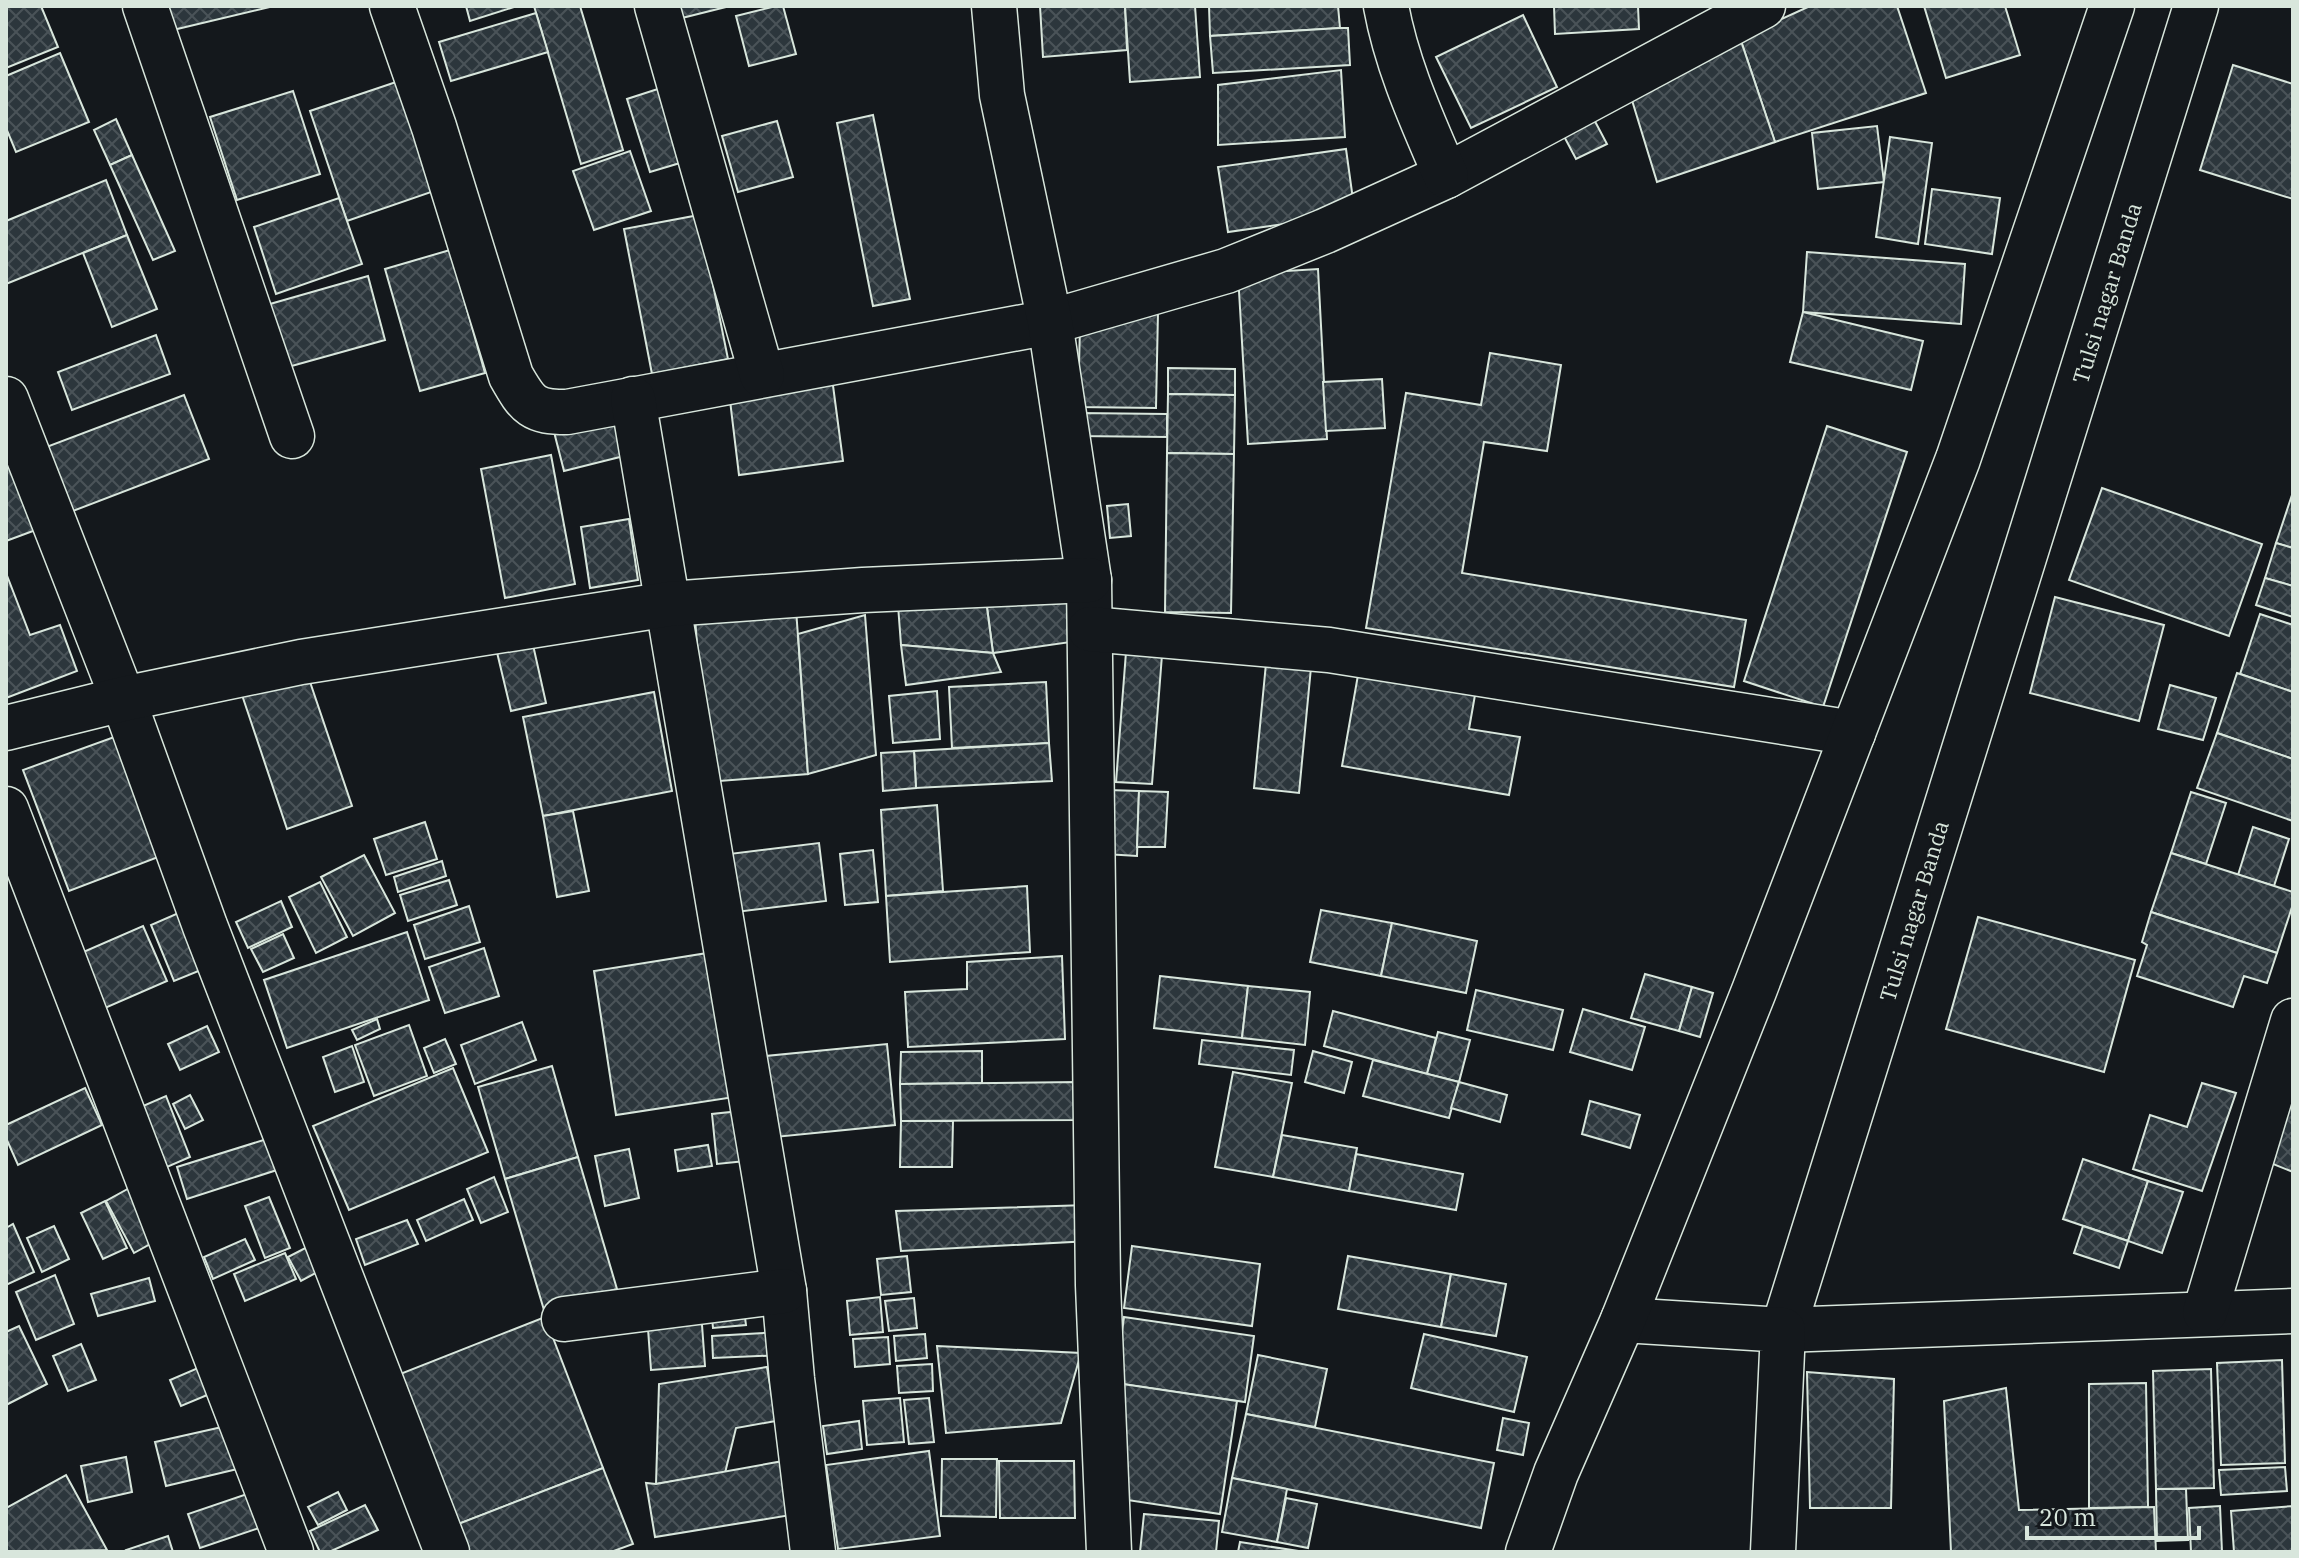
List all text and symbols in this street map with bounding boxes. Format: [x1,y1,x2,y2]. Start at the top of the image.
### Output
street label: Tulsi nagar Banda [2065,199,2148,387]
street label: Tulsi nagar Banda [1872,817,1955,1005]
scale bar [2027,1490,2199,1540]
text: 20 m [2039,1501,2096,1533]

